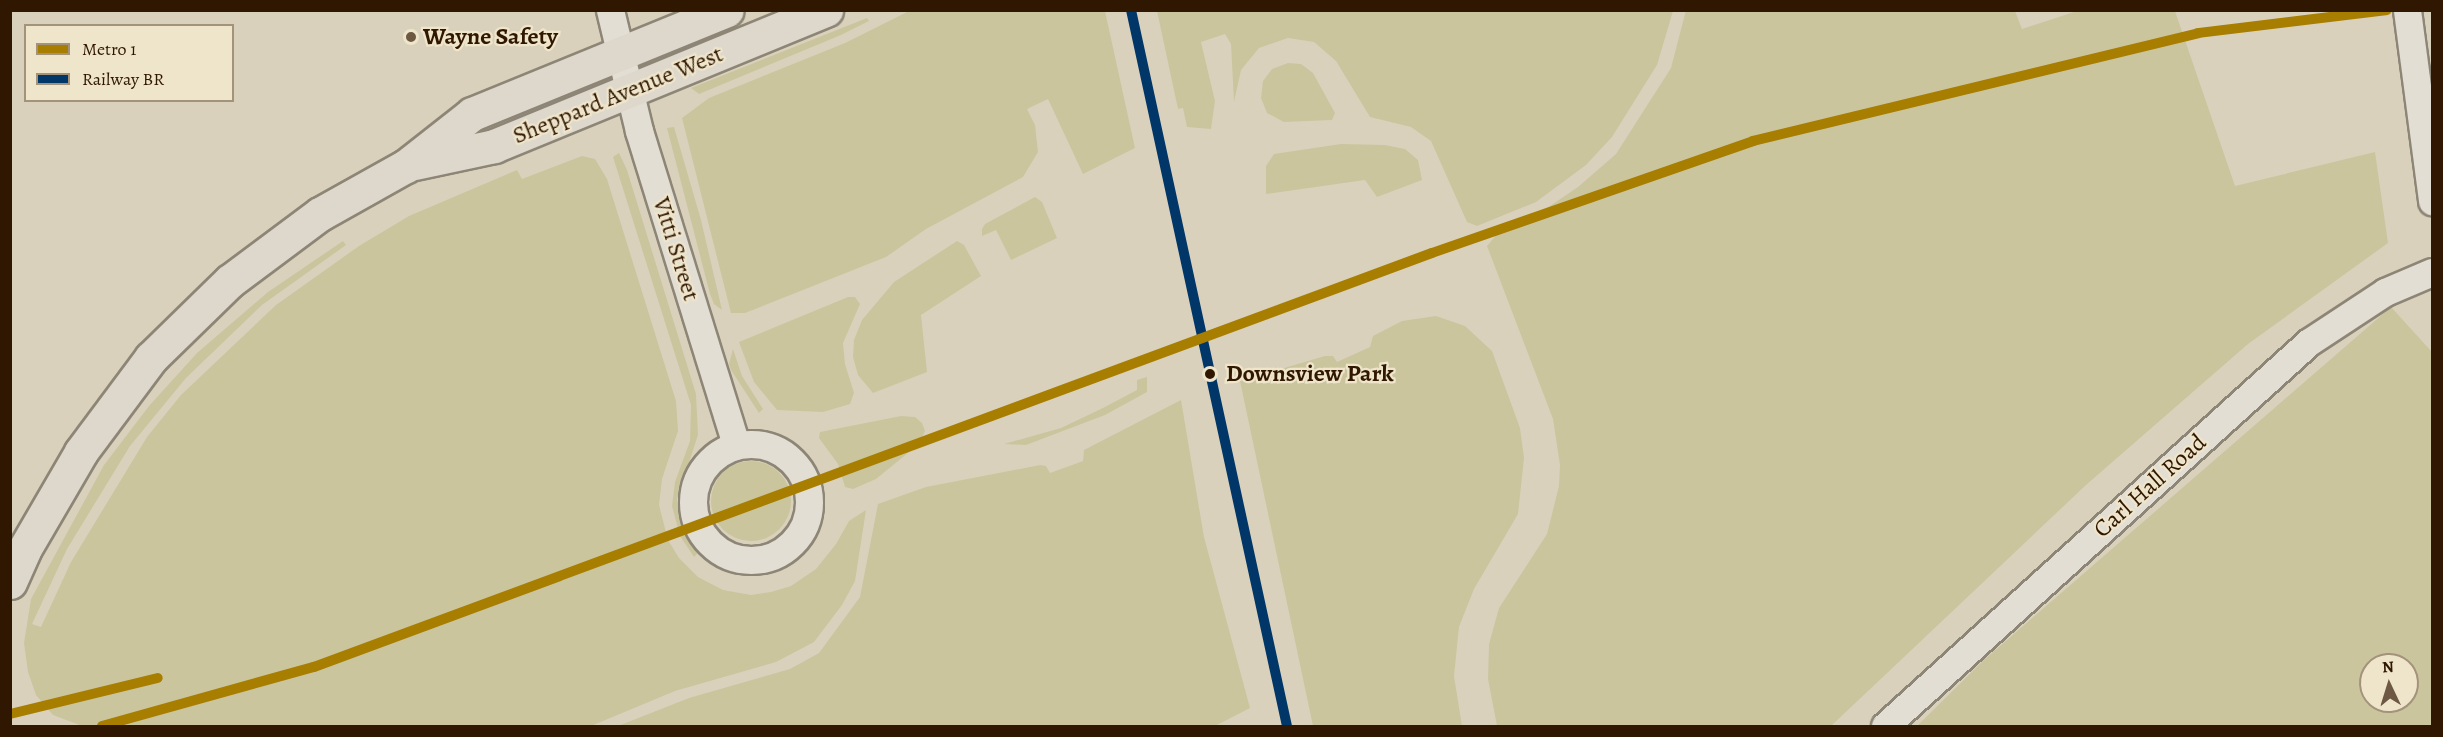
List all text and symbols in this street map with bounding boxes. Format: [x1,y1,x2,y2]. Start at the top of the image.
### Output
place label: Wayne Safety [423,23,558,51]
legend [24,24,234,102]
marker: Wayne Safety [404,30,418,44]
text: Metro 1 [82,37,136,61]
street label: Sheppard Avenue West [509,40,727,150]
text: Railway BR [82,67,164,91]
street label: Vitti Street [647,194,705,304]
place label: Downsview Park [1226,360,1394,388]
marker: Downsview Park [1199,363,1221,385]
street label: Carl Hall Road [2088,428,2212,544]
north arrow [2359,653,2419,713]
text: N [2381,656,2394,678]

